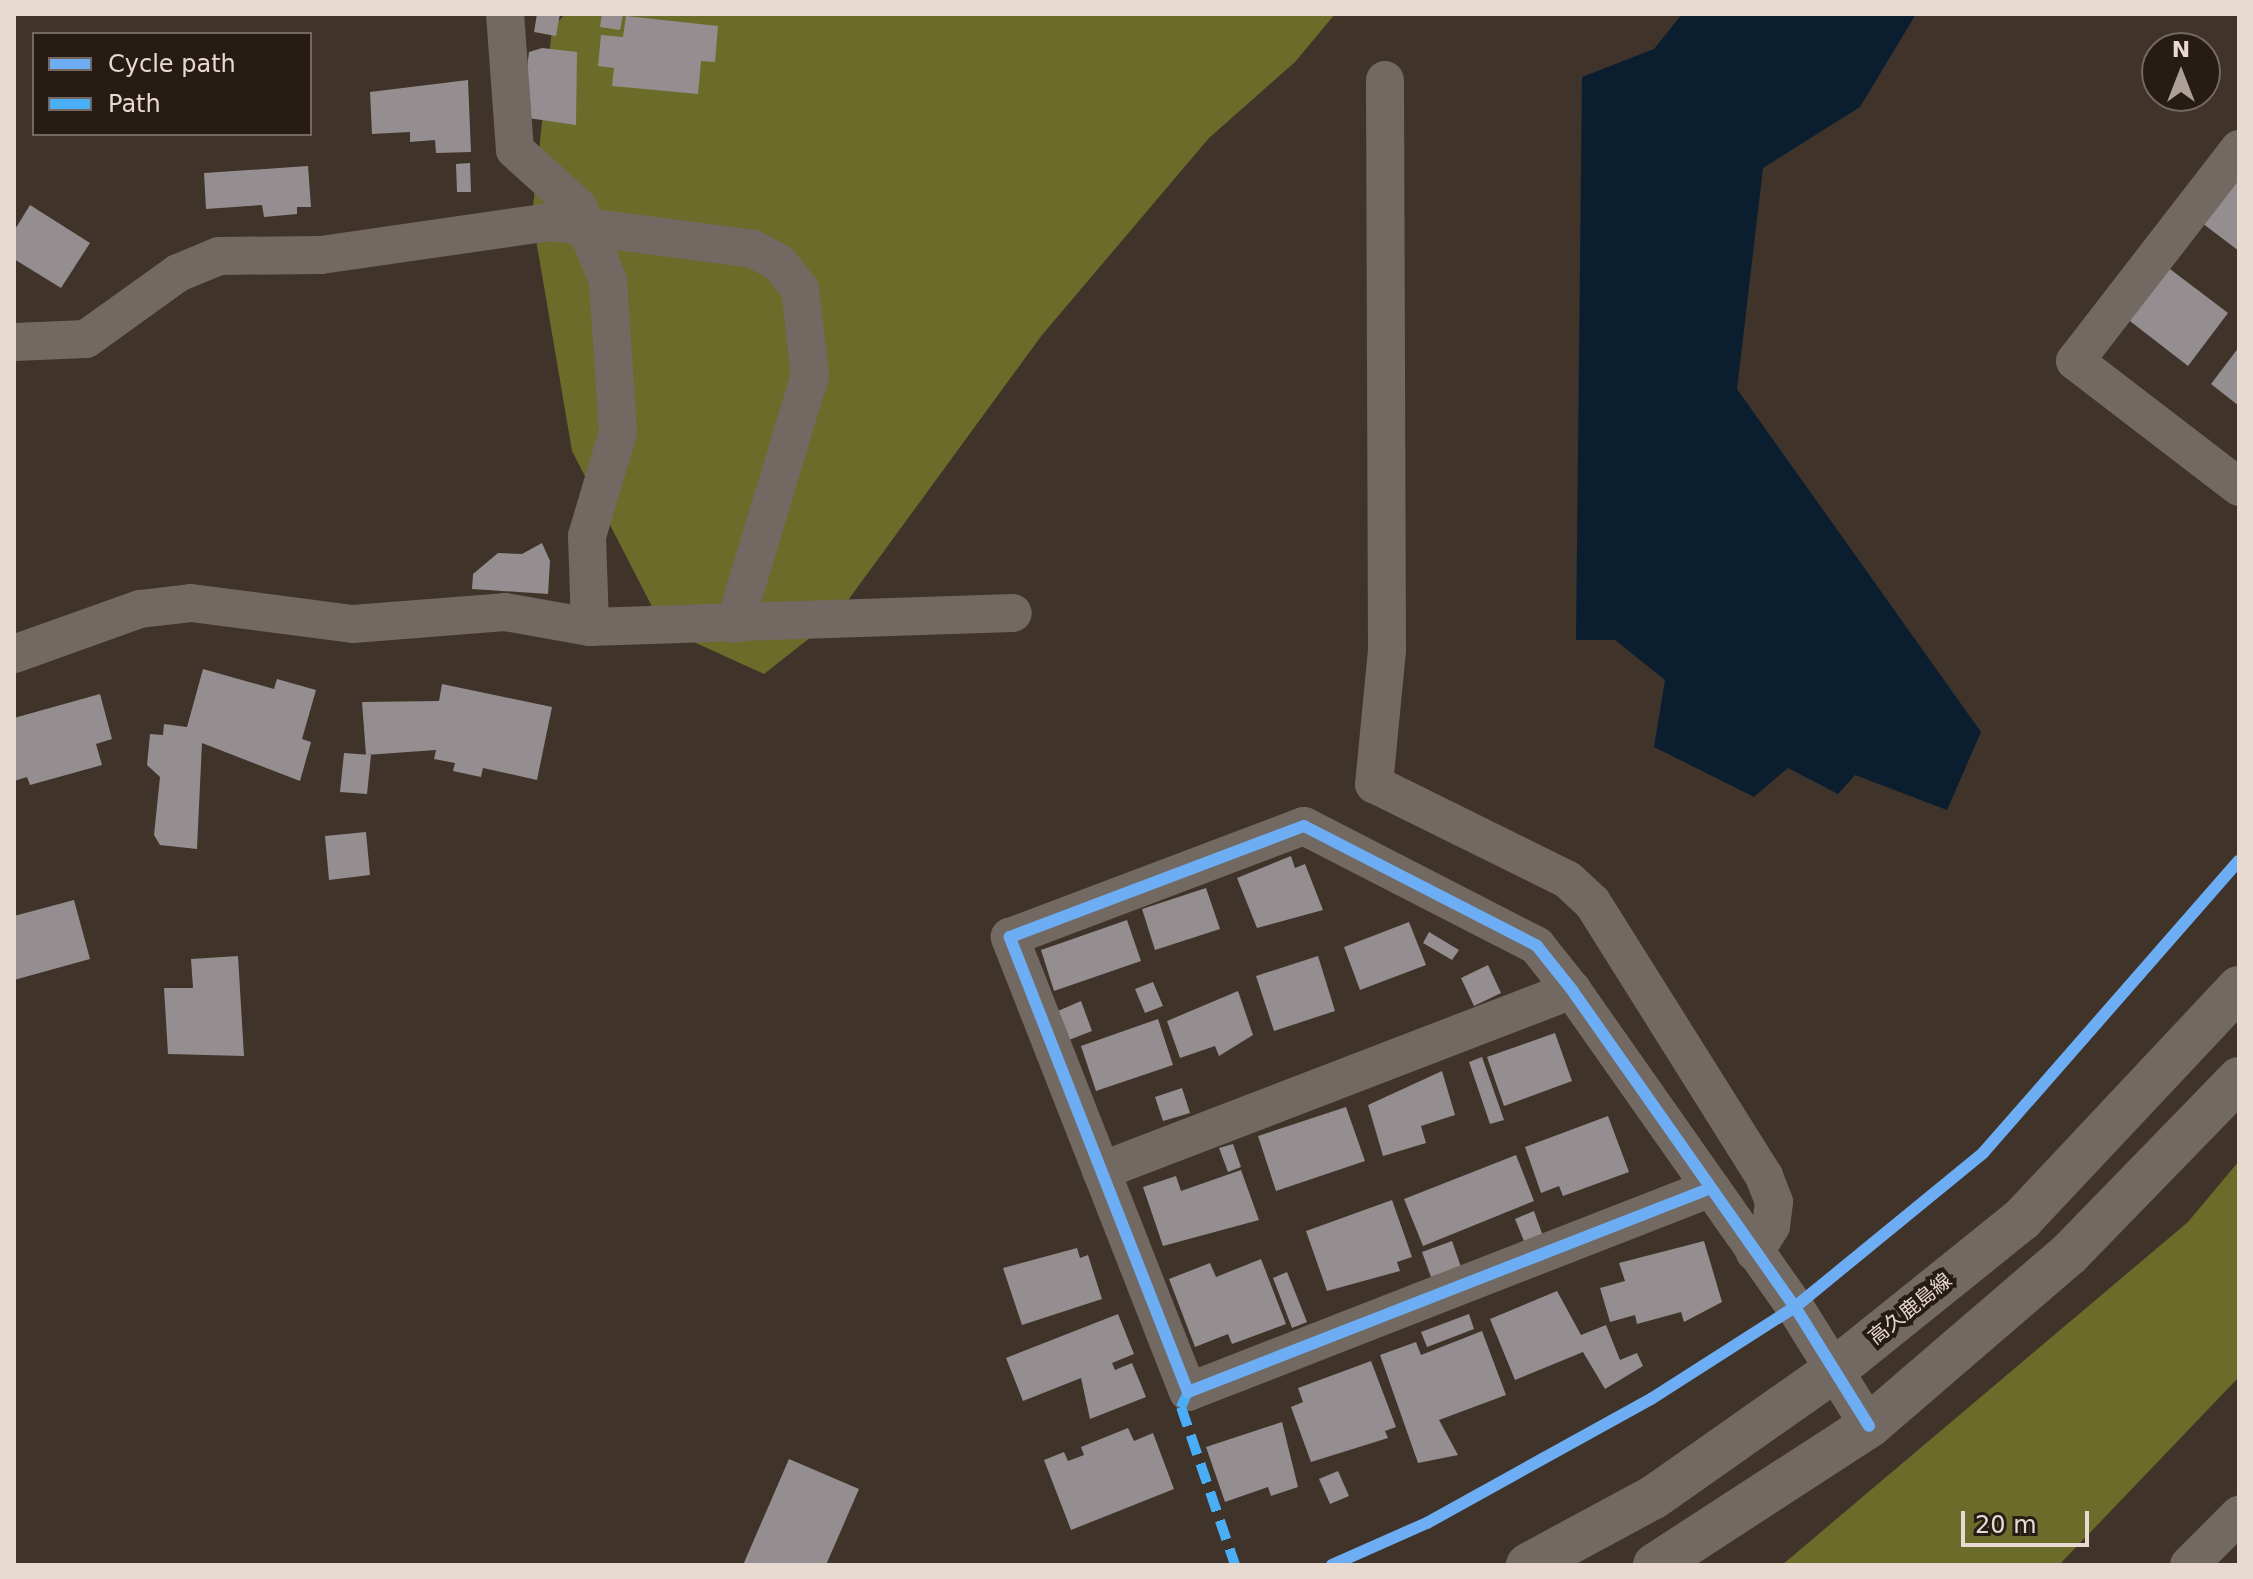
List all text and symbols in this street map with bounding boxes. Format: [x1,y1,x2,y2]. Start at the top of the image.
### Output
legend [32,32,312,136]
north arrow [2141,32,2221,112]
text: N [2172,37,2190,62]
text: Cycle path [108,50,236,78]
text: Path [108,90,161,118]
street label: 高久鹿島線 [1864,1268,1956,1350]
scale bar [1965,1495,2093,1545]
text: 20 m [1975,1511,2037,1539]

